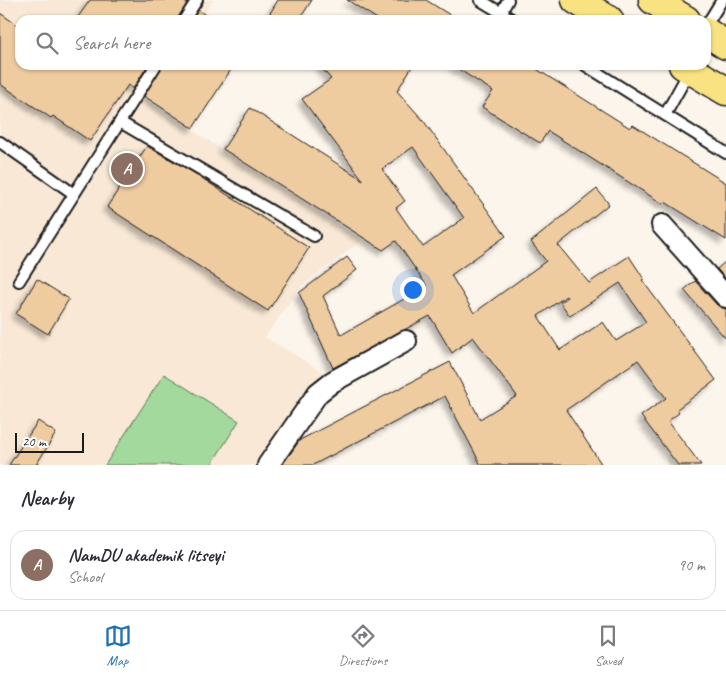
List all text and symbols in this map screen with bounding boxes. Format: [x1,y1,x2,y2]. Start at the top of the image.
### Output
search box [15,15,711,70]
icon: search [33,29,61,57]
text: Search here [73,31,150,55]
pin: A [111,150,143,188]
your location [400,277,426,303]
scale bar [15,430,84,453]
text: 20 m [22,433,46,450]
text: Nearby [20,485,73,511]
text: NamDU akademik litseyi [68,543,224,567]
text: A [33,555,41,575]
text: 90 m [678,555,705,575]
text: School [68,567,102,587]
tab: Map [104,622,132,669]
tab: Directions [339,622,387,669]
tab: Saved [594,622,622,669]

